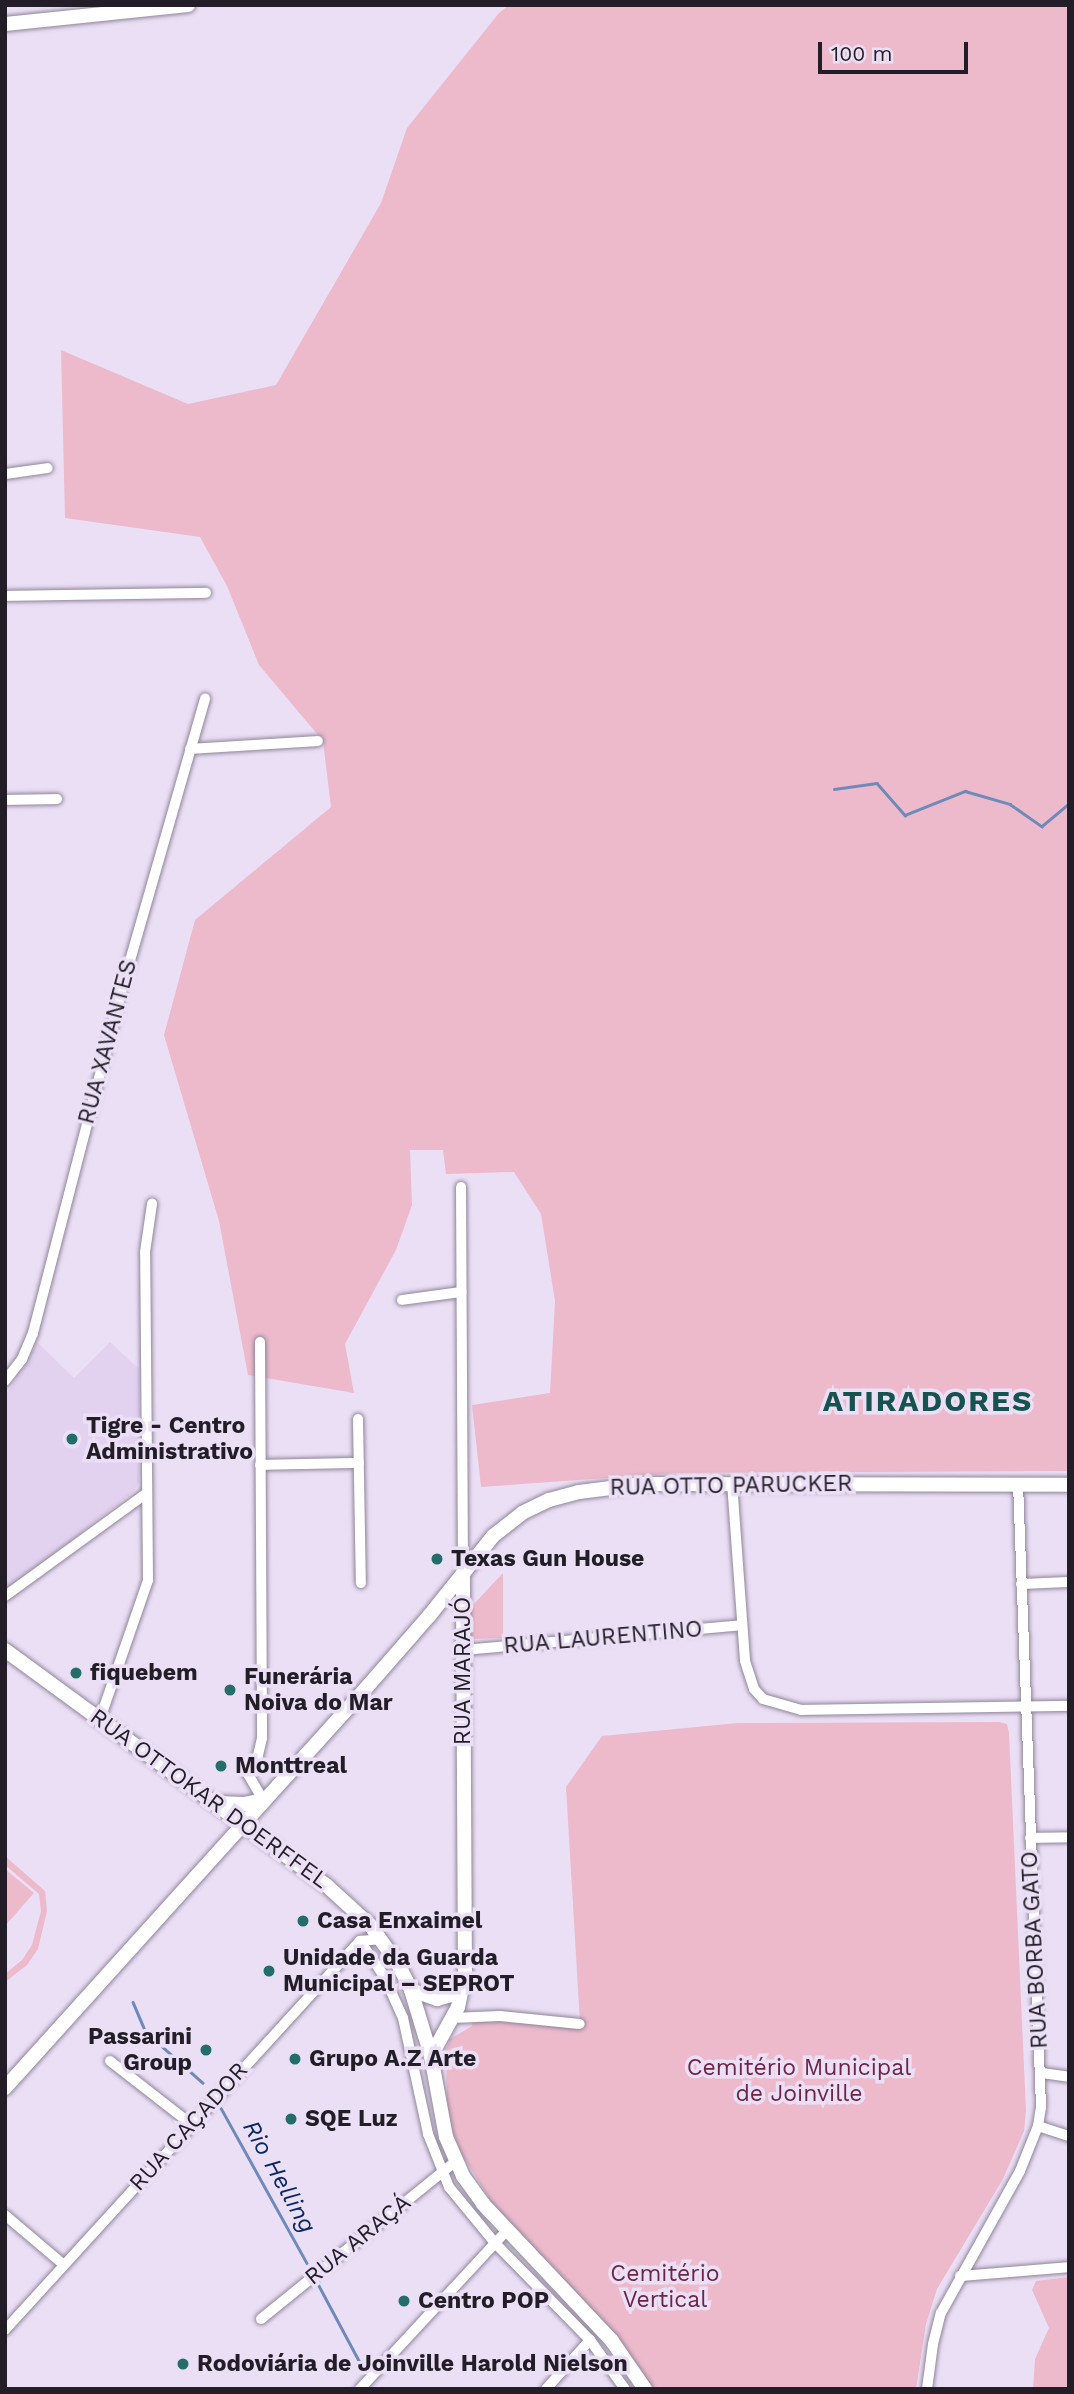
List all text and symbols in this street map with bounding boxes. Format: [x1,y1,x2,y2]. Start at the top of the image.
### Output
scale bar [822,28,972,72]
text: 100 m [831,41,893,66]
street label: RUA XAVANTES [73,956,143,1128]
district label: ATIRADORES [824,1383,1032,1419]
place label: Tigre - Centro Administrativo [86,1412,253,1466]
marker: Tigre - Centro Administrativo [64,1431,80,1447]
street label: RUA OTTO PARUCKER [609,1470,853,1502]
place label: Texas Gun House [451,1545,644,1573]
marker: Texas Gun House [429,1551,445,1567]
street label: RUA MARAJÓ [449,1596,477,1746]
street label: RUA LAURENTINO [502,1616,704,1660]
place label: fiquebem [90,1659,198,1687]
place label: Funerária Noiva do Mar [244,1663,393,1717]
marker: fiquebem [68,1665,84,1681]
marker: Funerária Noiva do Mar [222,1682,238,1698]
street label: RUA OTTOKAR DOERFFEL [84,1703,334,1895]
place label: Monttreal [235,1752,347,1780]
marker: Monttreal [213,1758,229,1774]
street label: RUA BORBA GATO [1016,1850,1054,2050]
place label: Casa Enxaimel [317,1907,483,1935]
marker: Casa Enxaimel [295,1913,311,1929]
place label: Unidade da Guarda Municipal – SEPROT [283,1944,515,1998]
marker: Unidade da Guarda Municipal – SEPROT [261,1963,277,1979]
place label: Passarini Group [88,2023,192,2077]
marker: Passarini Group [198,2042,214,2058]
place label: Grupo A.Z Arte [309,2045,477,2073]
marker: Grupo A.Z Arte [287,2051,303,2067]
park label: Cemitério Municipal de Joinville [687,2054,911,2108]
street label: RUA CAÇADOR [124,2057,254,2197]
place label: SQE Luz [305,2105,398,2133]
marker: SQE Luz [283,2111,299,2127]
water label: Rio Helling [236,2116,322,2238]
street label: RUA ARAÇÁ [299,2188,417,2292]
park label: Cemitério Vertical [610,2260,720,2314]
place label: Centro POP [418,2287,549,2315]
marker: Centro POP [396,2293,412,2309]
place label: Rodoviária de Joinville Harold Nielson [197,2350,628,2378]
marker: Rodoviária de Joinville Harold Nielson [175,2356,191,2372]

